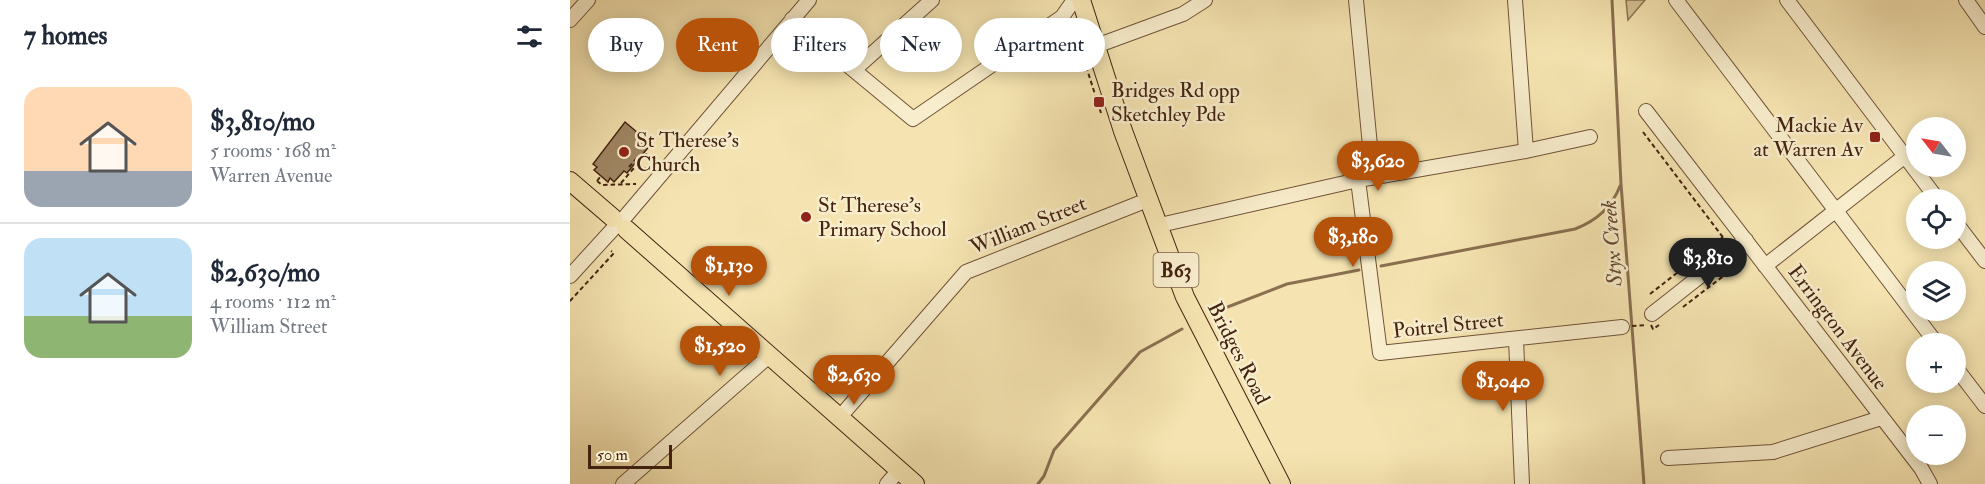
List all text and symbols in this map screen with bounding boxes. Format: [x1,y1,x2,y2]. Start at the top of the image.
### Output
chip: Buy [588,18,664,72]
chip: Rent [676,18,759,72]
chip: Filters [771,18,868,72]
chip: New [880,18,962,72]
chip: Apartment [974,18,1105,72]
text: 7 homes [24,20,107,52]
icon: filters [513,20,546,53]
place label: Bridges Rd opp Sketchley Pde [1111,77,1240,128]
marker: Bridges Rd opp Sketchley Pde [1092,95,1106,109]
text: $3,810/mo [210,106,315,138]
icon: home [72,111,144,183]
place label: Mackie Av at Warren Av [1753,112,1864,163]
north arrow [1906,117,1966,177]
map controls [1906,117,1966,465]
place label: St Therese's Church [636,127,739,178]
marker: Mackie Av at Warren Av [1868,130,1882,144]
text: 5 rooms · 168 m² [210,138,336,163]
pin: $3,620 [1329,141,1427,192]
marker: St Therese's Church [617,145,631,159]
text: $3,620 [1351,148,1405,173]
text: Warren Avenue [210,163,332,188]
button: locate [1906,189,1966,249]
street label: William Street [965,190,1091,261]
place label: St Therese's Primary School [818,192,947,243]
water label: Styx Creek [1595,199,1629,288]
marker: St Therese's Primary School [799,210,813,224]
pin: $3,180 [1304,217,1402,268]
text: $3,180 [1328,224,1378,249]
pin: $3,810 [1659,238,1757,289]
text: $3,810 [1683,245,1733,270]
pin: $1,130 [680,246,778,297]
text: $1,130 [705,253,753,278]
road number: B63 [1154,253,1198,287]
text: $2,630/mo [210,257,320,289]
street label: Errington Avenue [1782,259,1894,396]
button: layers [1906,261,1966,321]
icon: home [72,262,144,334]
text: 4 rooms · 112 m² [210,289,336,314]
street label: Bridges Road [1201,297,1276,410]
street label: Poitrel Street [1391,306,1505,345]
text: William Street [210,314,327,339]
pin: $1,520 [671,326,769,377]
text: $1,520 [694,333,746,358]
button: + [1906,333,1966,393]
pin: $2,630 [805,355,903,406]
pin: $1,040 [1454,361,1552,412]
text: $2,630 [827,362,881,387]
text: $1,040 [1476,368,1530,393]
button: − [1906,405,1966,465]
scale bar [588,442,672,470]
text: 50 m [597,445,628,465]

